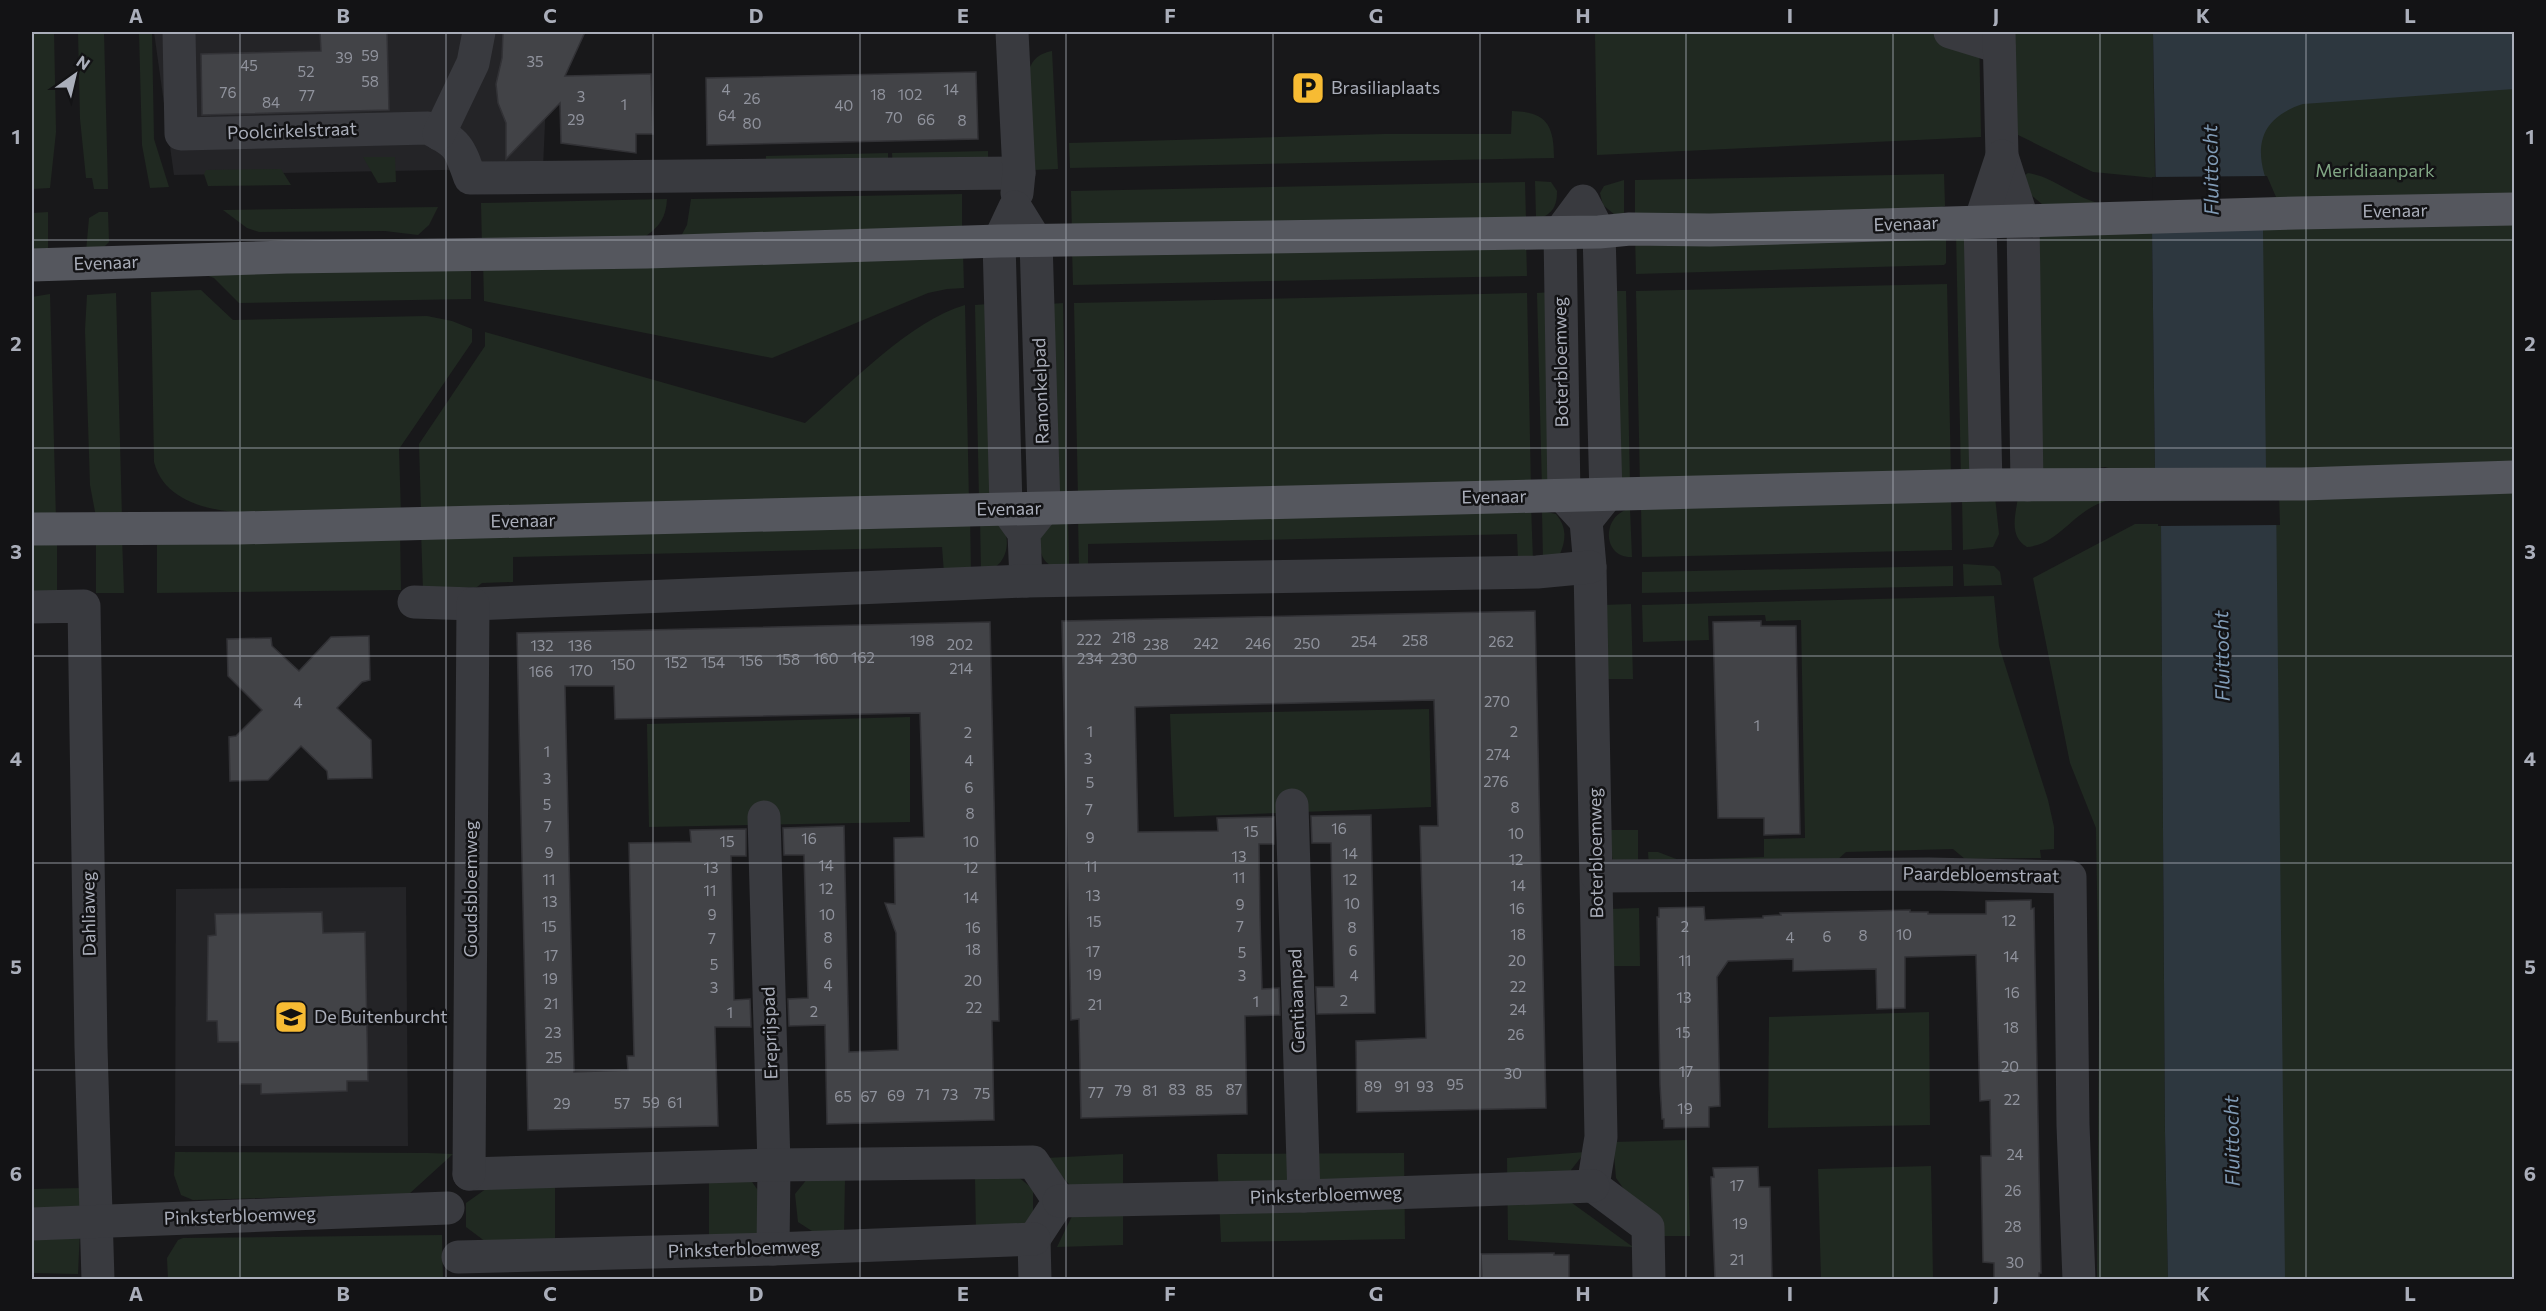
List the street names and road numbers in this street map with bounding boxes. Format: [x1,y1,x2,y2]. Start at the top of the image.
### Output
street label: Poolcirkelstraat [227,117,357,143]
street label: Evenaar [2362,198,2428,222]
street label: Evenaar [1873,211,1939,235]
street label: Evenaar [73,250,139,274]
street label: Boterbloemweg [1548,296,1572,427]
street label: Ranonkelpad [1027,337,1053,445]
street label: Evenaar [1461,484,1527,508]
street label: Evenaar [976,496,1042,520]
street label: Evenaar [490,508,556,532]
street label: Boterbloemweg [1583,787,1607,918]
street label: Goudsbloemweg [459,820,481,957]
street label: Paardebloemstraat [1902,862,2060,886]
street label: Dahliaweg [76,871,100,957]
street label: Gentiaanpad [1283,948,1309,1054]
street label: Ereprijspad [756,986,782,1080]
street label: Pinksterbloemweg [1249,1180,1403,1208]
street label: Pinksterbloemweg [163,1201,317,1229]
street label: Pinksterbloemweg [667,1234,821,1262]

